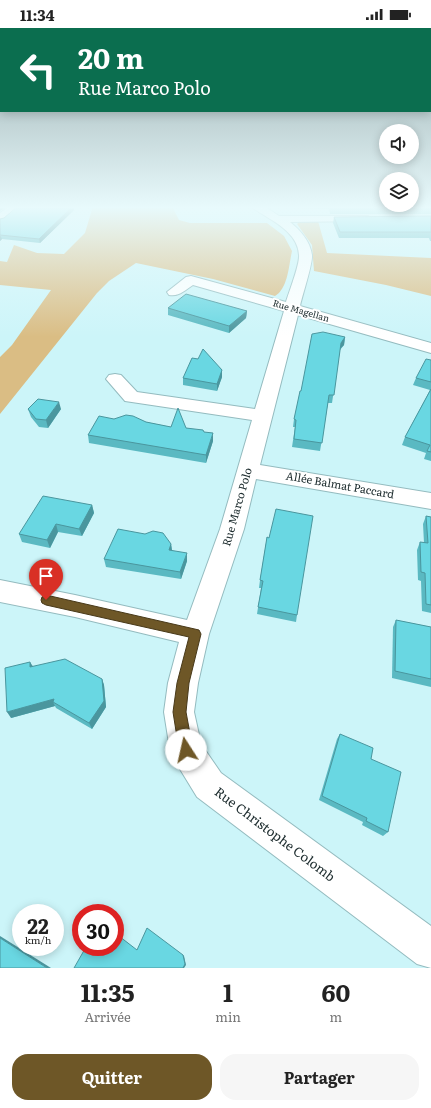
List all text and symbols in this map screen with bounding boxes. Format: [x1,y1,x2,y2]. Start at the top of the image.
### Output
text: 11:34 [20,3,55,26]
text: 20 m [78,36,144,78]
icon: left [12,44,64,96]
text: Rue Marco Polo [78,74,211,101]
map controls [379,124,419,212]
button: sound [379,124,419,164]
button: layers [379,172,419,212]
street label: Rue Magellan [271,295,331,325]
street label: Rue Marco Polo [217,466,255,548]
street label: Allée Balmat Paccard [285,467,396,501]
pin [29,559,63,600]
icon: arrive [35,565,57,587]
position arrow [165,729,207,771]
street label: Rue Christophe Colomb [211,782,340,885]
speed limit sign: 30 [72,904,124,956]
text: 22 [27,910,49,940]
text: km/h [25,932,51,947]
text: 11:35 [81,974,135,1009]
text: 1 [223,974,233,1009]
text: 60 [321,974,350,1009]
text: Arrivée [84,1007,131,1026]
text: min [215,1007,241,1026]
text: m [330,1007,342,1026]
button: Quitter [12,1054,212,1100]
button: Partager [220,1054,419,1100]

